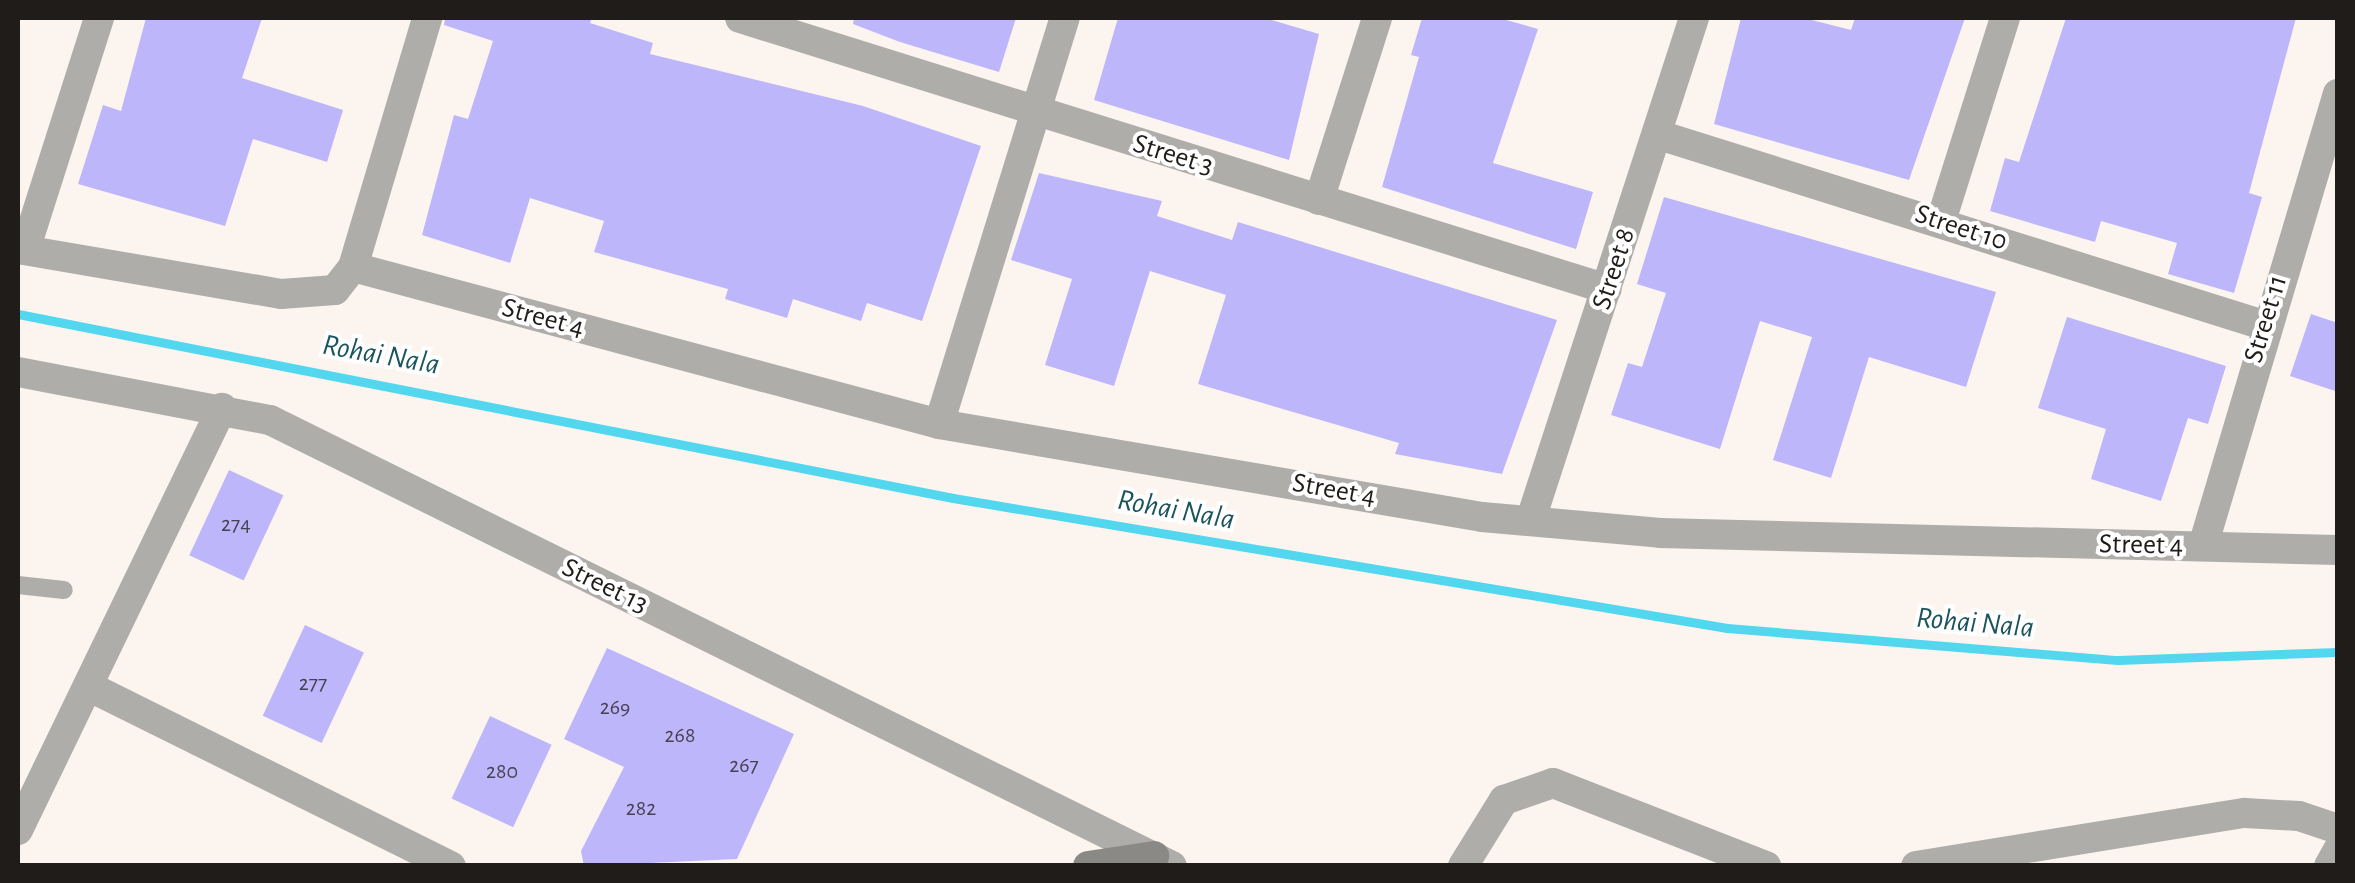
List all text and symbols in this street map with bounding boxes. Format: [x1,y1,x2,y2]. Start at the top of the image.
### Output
street label: Street 3 [1129,127,1217,183]
street label: Street 10 [1911,197,2011,259]
street label: Street 8 [1585,224,1643,314]
street label: Street 11 [2237,271,2295,367]
street label: Street 4 [498,291,588,345]
water label: Rohai Nala [320,327,442,383]
street label: Street 4 [1290,466,1378,514]
water label: Rohai Nala [1115,482,1237,538]
house number: 274 [221,512,251,538]
street label: Street 4 [2099,527,2183,563]
street label: Street 13 [556,551,654,621]
water label: Rohai Nala [1915,600,2035,646]
house number: 277 [299,671,327,697]
house number: 269 [600,695,630,721]
house number: 268 [665,723,695,749]
house number: 267 [729,753,759,779]
house number: 280 [486,759,518,785]
house number: 282 [626,796,656,822]

